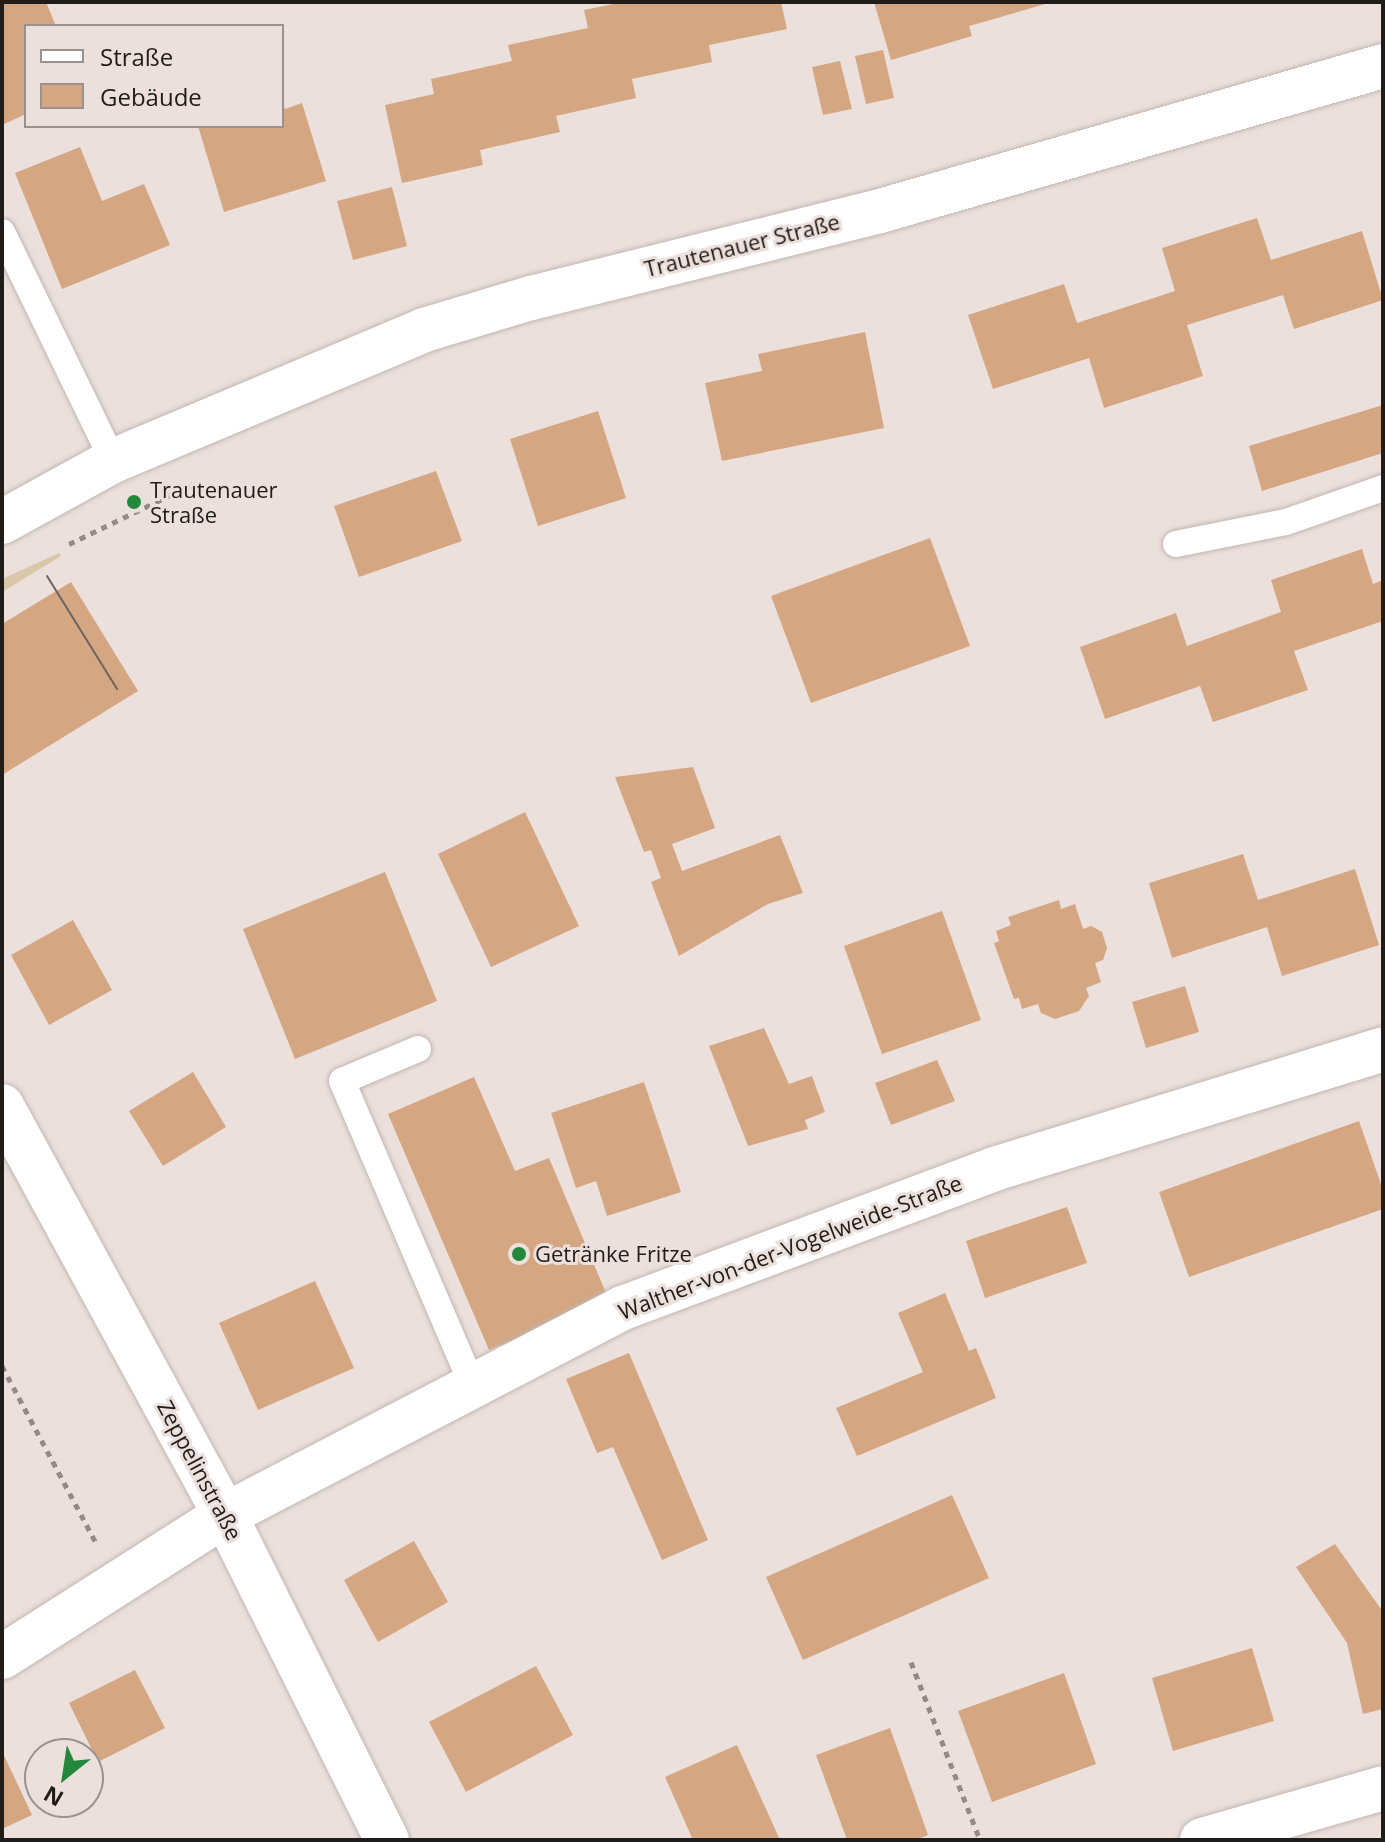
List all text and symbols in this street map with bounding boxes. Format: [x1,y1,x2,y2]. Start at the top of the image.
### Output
legend [24,24,284,128]
text: Straße [100,40,173,73]
text: Gebäude [100,80,202,113]
street label: Trautenauer Straße [642,208,842,282]
place label: Trautenauer Straße [150,476,278,528]
marker: Trautenauer Straße [125,493,143,511]
street label: Walther-von-der-Vogelweide-Straße [615,1169,965,1325]
place label: Getränke Fritze [535,1241,692,1267]
marker: Getränke Fritze [510,1245,528,1263]
street label: Zeppelinstraße [152,1396,248,1544]
north arrow [24,1738,104,1818]
text: N [38,1780,68,1815]

